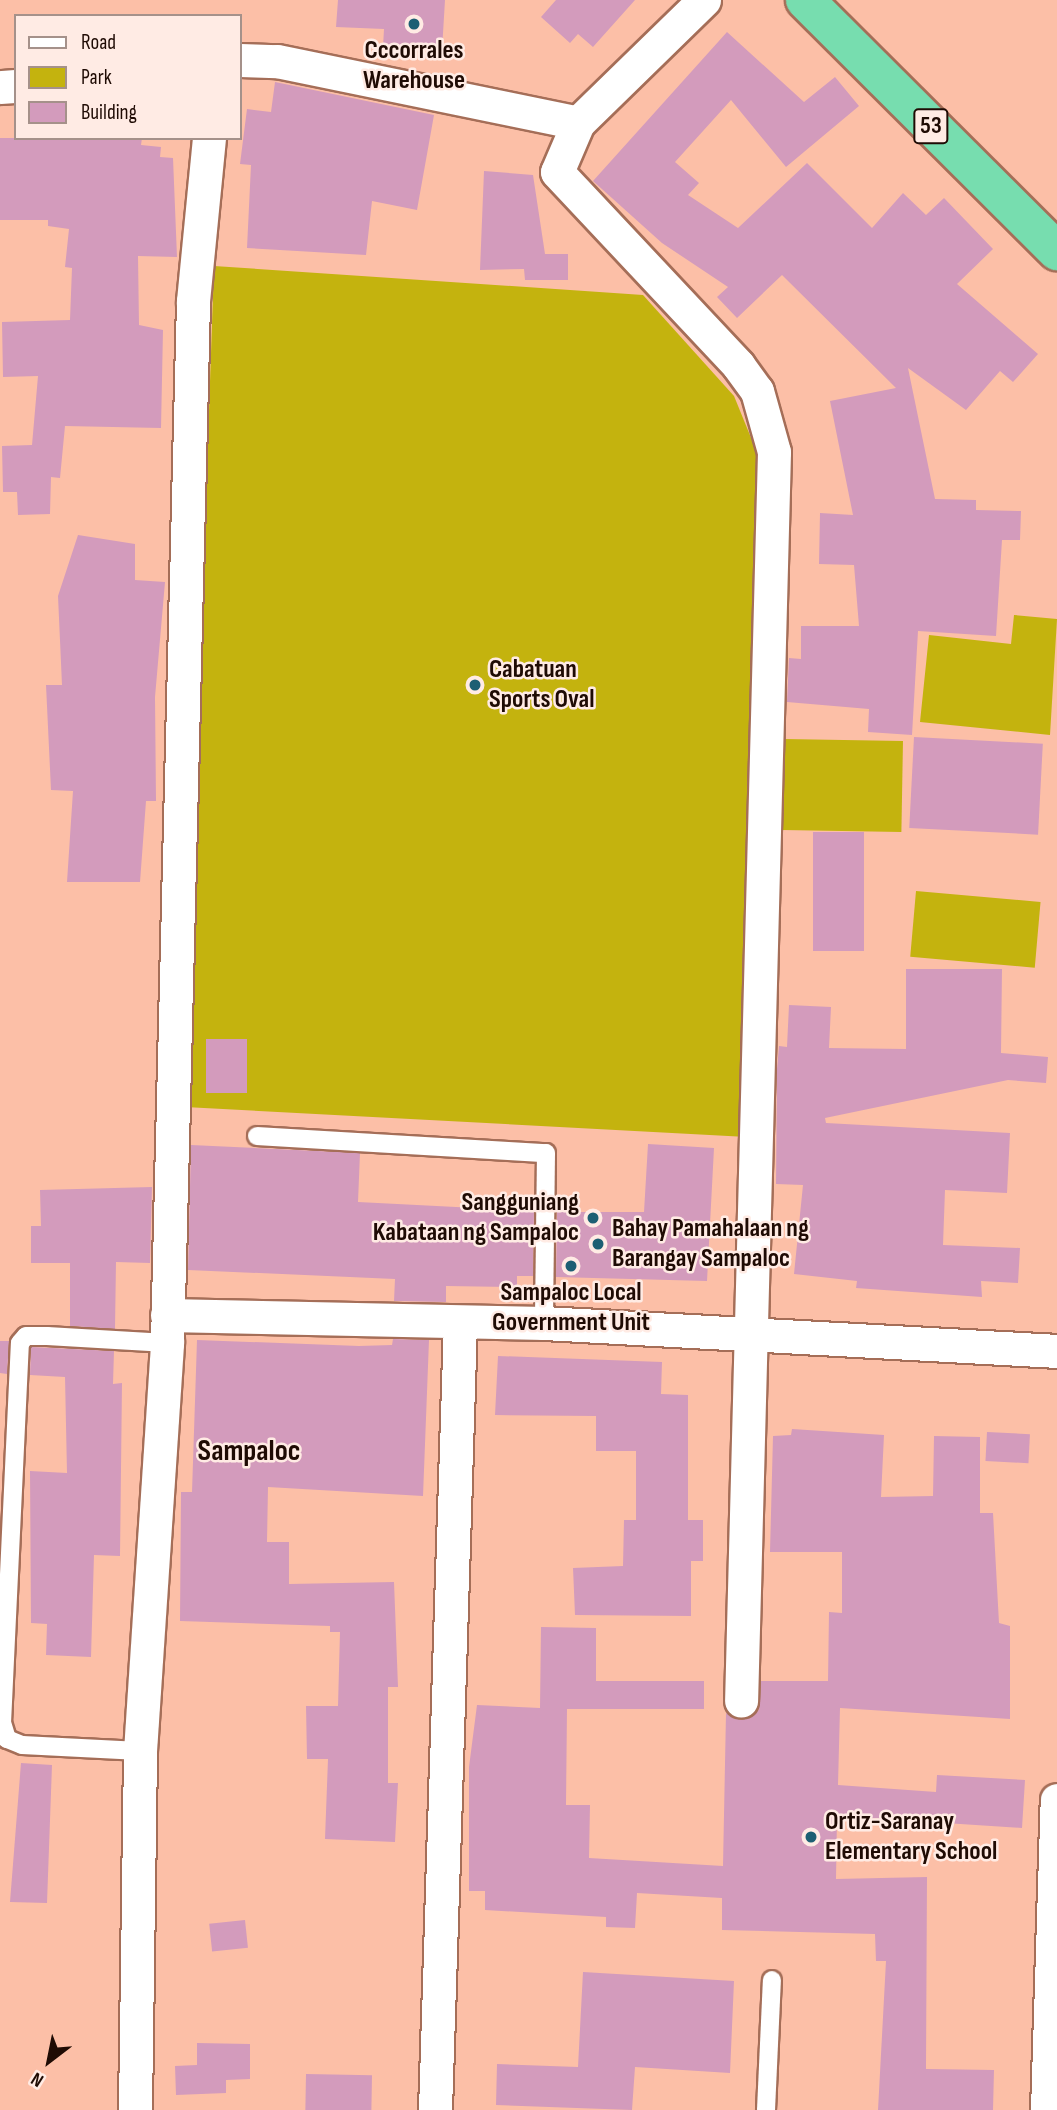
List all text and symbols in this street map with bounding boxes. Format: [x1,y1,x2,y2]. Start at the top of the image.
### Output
legend [14,14,242,140]
marker: Cccorrales Warehouse [406,16,422,32]
text: Road [81,30,116,55]
place label: Cccorrales Warehouse [363,35,465,96]
text: Park [81,65,112,90]
text: Building [81,100,137,125]
road number: 53 [912,106,950,146]
place label: Cabatuan Sports Oval [489,654,594,716]
marker: Cabatuan Sports Oval [467,677,483,693]
place label: Sangguniang Kabataan ng Sampaloc [373,1187,579,1248]
marker: Sangguniang Kabataan ng Sampaloc [585,1210,601,1226]
place label: Bahay Pamahalaan ng Barangay Sampaloc [612,1213,809,1274]
marker: Bahay Pamahalaan ng Barangay Sampaloc [590,1236,606,1252]
marker: Sampaloc Local Government Unit [563,1258,579,1274]
place label: Sampaloc Local Government Unit [492,1277,650,1338]
district label: Sampaloc [198,1433,300,1469]
place label: Ortiz-Saranay Elementary School [825,1806,997,1868]
marker: Ortiz-Saranay Elementary School [803,1829,819,1845]
north arrow [14,2026,84,2096]
text: N [27,2067,48,2092]

